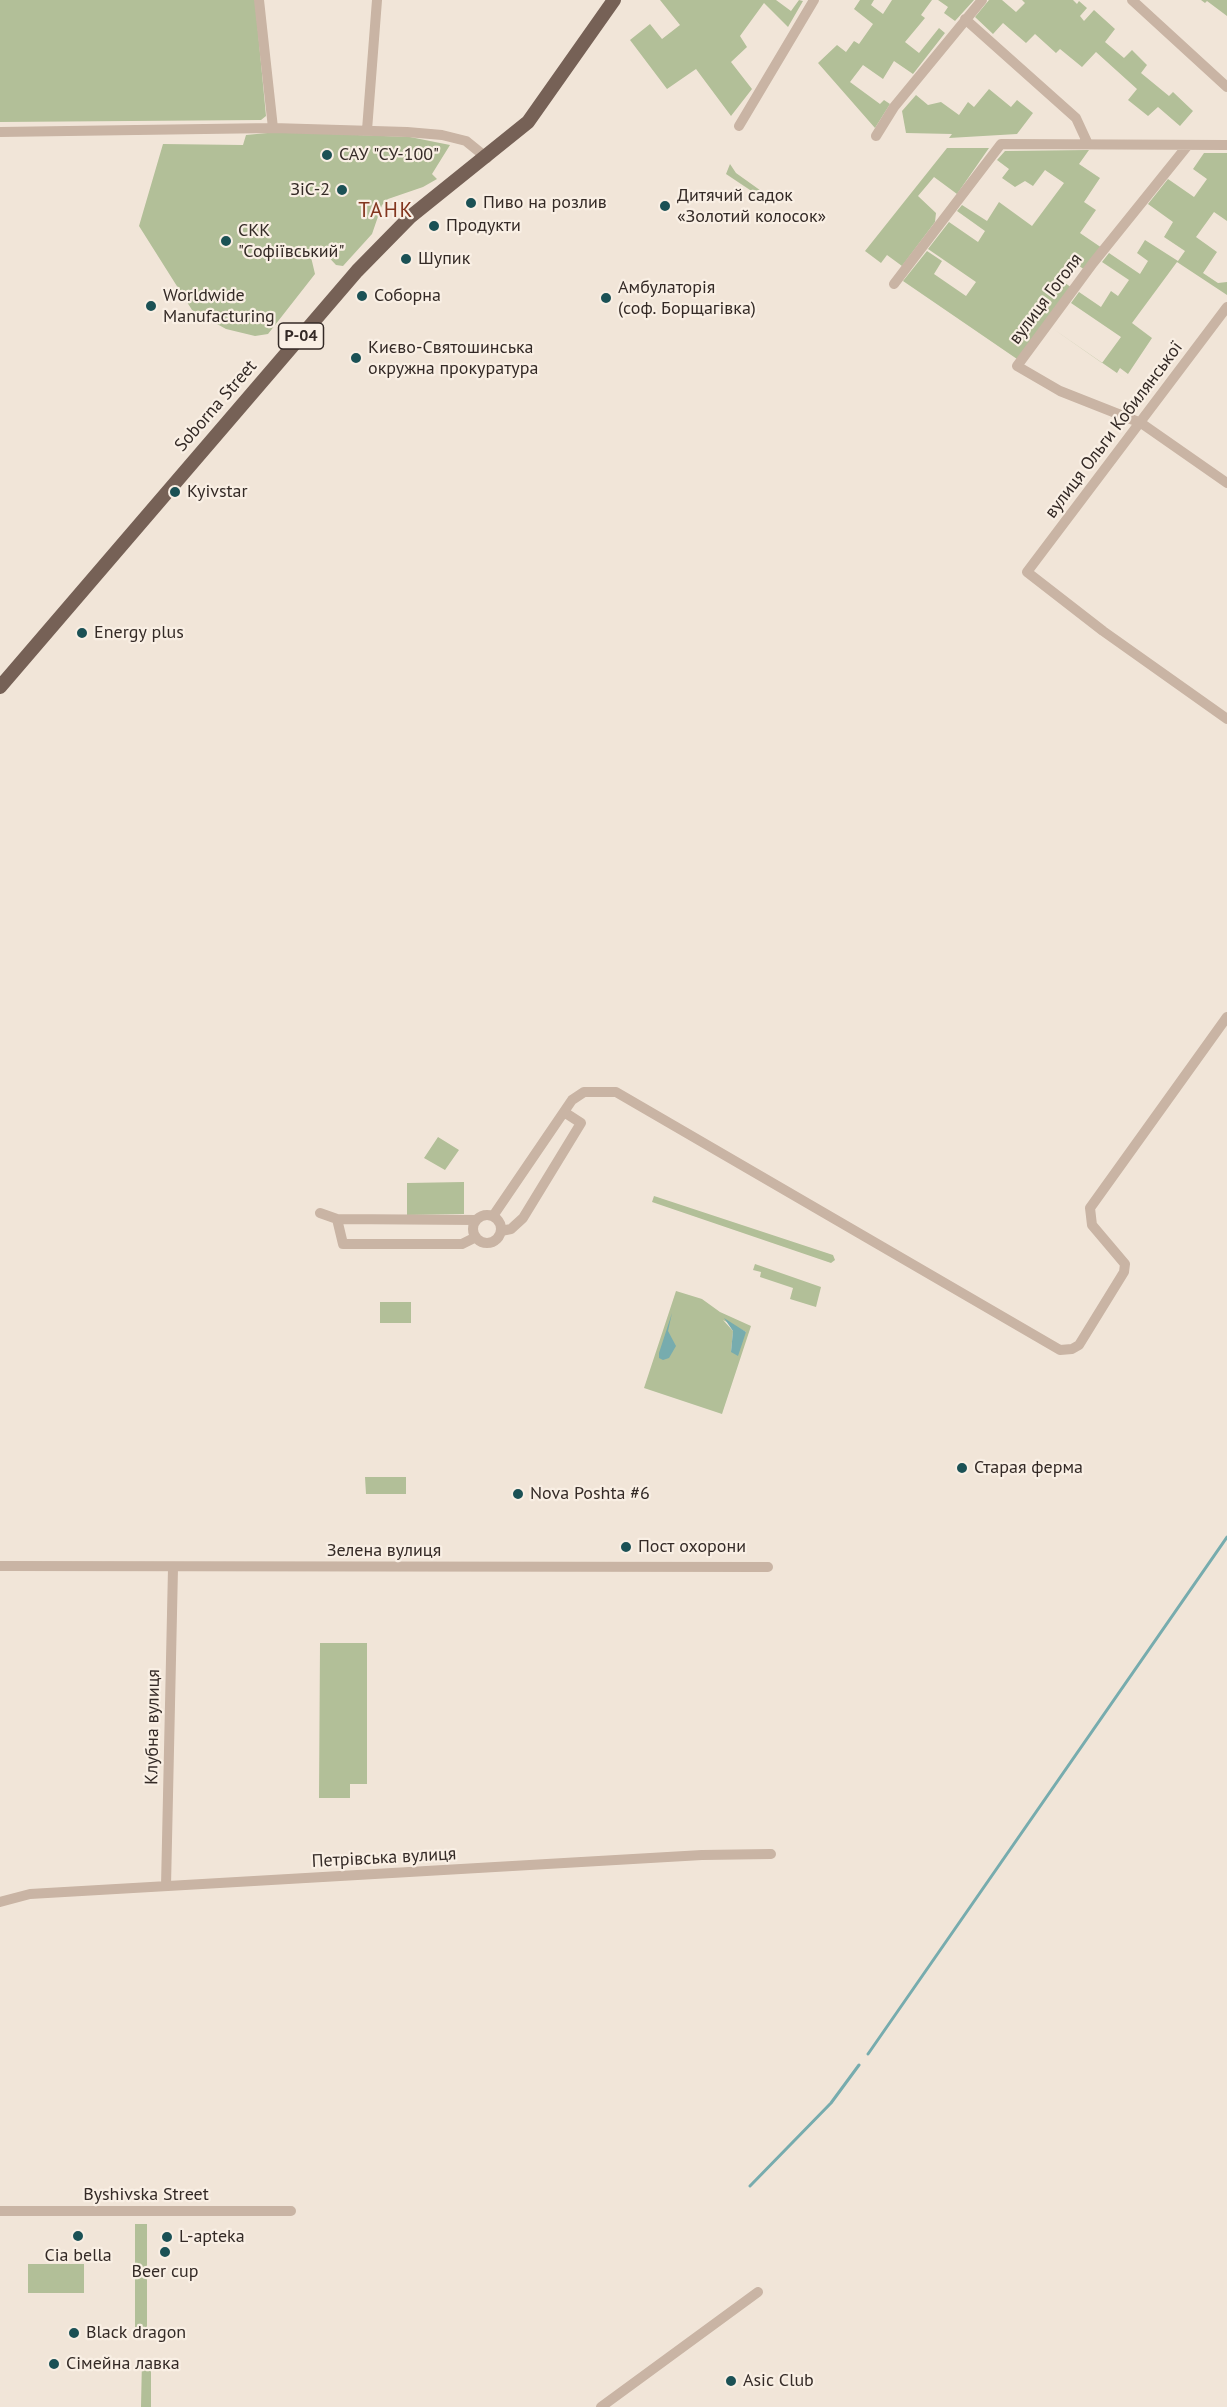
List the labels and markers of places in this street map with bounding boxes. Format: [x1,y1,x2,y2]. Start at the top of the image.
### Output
place label: САУ "СУ-100" [339,144,439,166]
marker: САУ "СУ-100" [320,148,334,162]
place label: ЗіС-2 [290,179,330,201]
marker: ЗіС-2 [335,183,349,197]
place label: Дитячий садок «Золотий колосок» [677,185,826,228]
place label: Пиво на розлив [483,192,607,214]
marker: Пиво на розлив [464,196,478,210]
marker: Дитячий садок «Золотий колосок» [658,199,672,213]
place label: Продукти [446,215,521,237]
marker: Продукти [427,219,441,233]
place label: СКК "Софіївський" [238,220,344,262]
marker: СКК "Софіївський" [219,234,233,248]
place label: Шупик [418,248,470,270]
marker: Шупик [399,252,413,266]
place label: Амбулаторія (соф. Борщагівка) [618,277,756,320]
place label: Worldwide Manufacturing [163,285,275,328]
place label: Соборна [374,285,441,307]
marker: Соборна [355,289,369,303]
marker: Амбулаторія (соф. Борщагівка) [599,291,613,305]
marker: Worldwide Manufacturing [144,299,158,313]
place label: Києво-Святошинська окружна прокуратура [368,337,538,380]
marker: Києво-Святошинська окружна прокуратура [349,351,363,365]
place label: Kyivstar [187,481,248,503]
marker: Kyivstar [168,485,182,499]
place label: Energy plus [94,622,184,644]
marker: Energy plus [75,626,89,640]
place label: Старая ферма [974,1457,1083,1479]
marker: Старая ферма [955,1461,969,1475]
place label: Nova Poshta #6 [530,1483,650,1505]
marker: Nova Poshta #6 [511,1487,525,1501]
place label: Пост охорони [638,1536,746,1558]
marker: Пост охорони [619,1540,633,1554]
place label: L-apteka [179,2226,245,2248]
marker: Cia bella [71,2229,85,2243]
marker: L-apteka [160,2230,174,2244]
place label: Cia bella [44,2245,112,2267]
marker: Beer cup [158,2245,172,2259]
place label: Beer cup [131,2261,199,2283]
place label: Black dragon [86,2322,186,2344]
marker: Black dragon [67,2326,81,2340]
place label: Сімейна лавка [66,2353,180,2375]
marker: Сімейна лавка [47,2357,61,2371]
place label: Asic Club [743,2370,814,2392]
marker: Asic Club [724,2374,738,2388]

